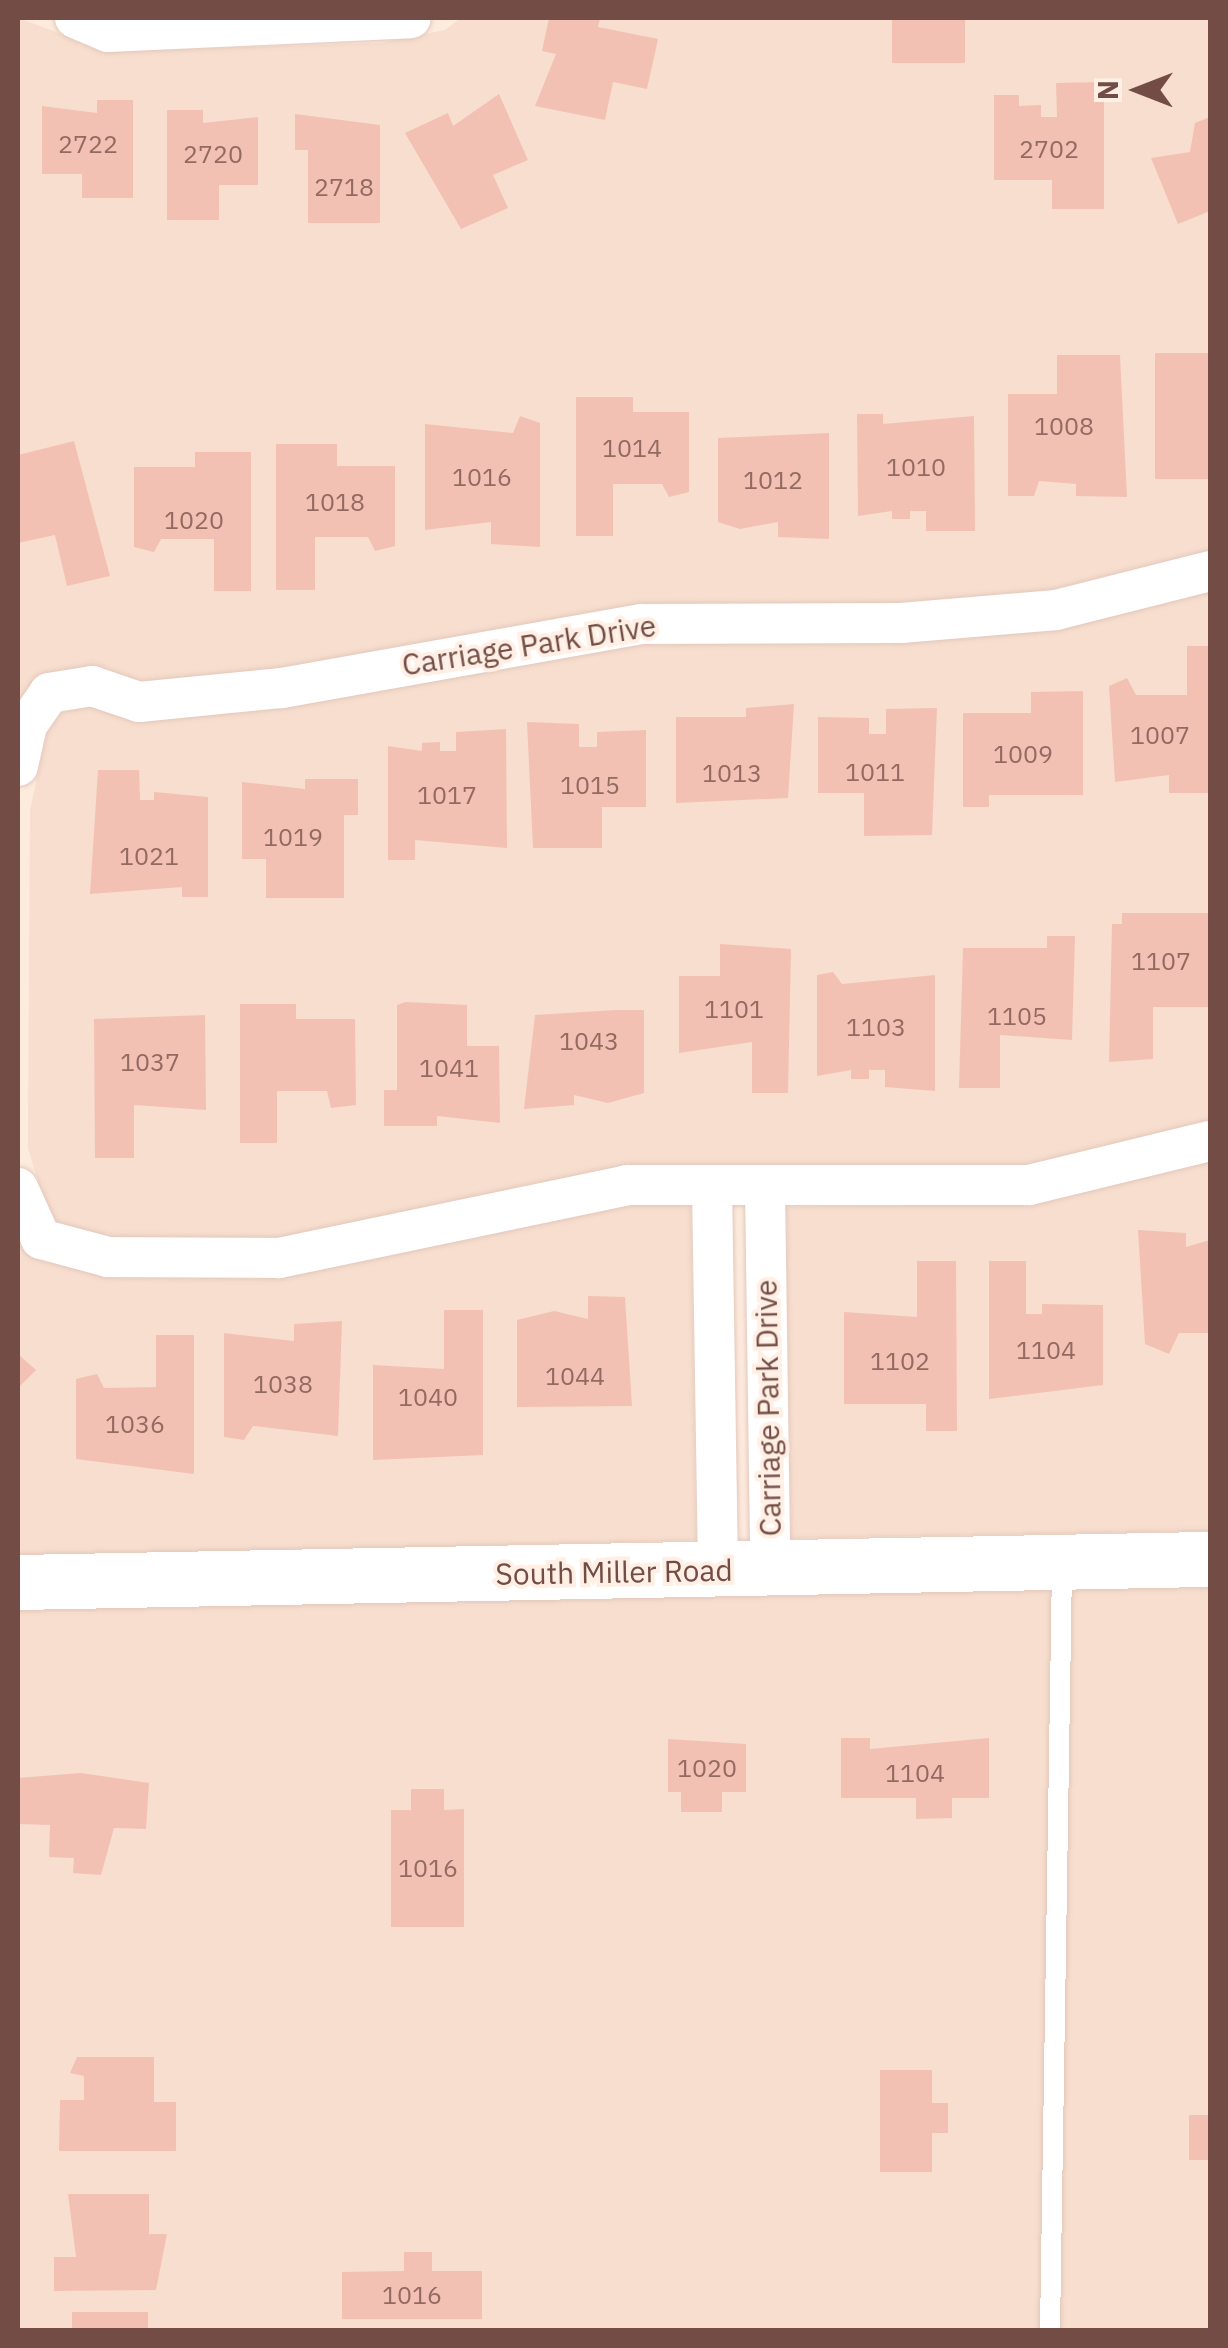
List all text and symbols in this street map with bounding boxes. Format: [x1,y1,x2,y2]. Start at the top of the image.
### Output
north arrow [1088,40,1188,140]
text: N [1089,80,1126,100]
house number: 2722 [58,129,118,159]
house number: 2702 [1019,134,1079,164]
house number: 2720 [183,139,243,169]
house number: 2718 [314,172,374,202]
house number: 1008 [1034,411,1094,441]
house number: 1014 [602,433,662,463]
house number: 1010 [886,452,946,482]
house number: 1016 [452,462,512,492]
house number: 1012 [743,465,803,495]
house number: 1018 [305,487,365,517]
house number: 1020 [164,505,224,535]
street label: Carriage Park Drive [399,607,659,683]
house number: 1007 [1130,720,1190,750]
house number: 1009 [993,739,1053,769]
house number: 1011 [845,757,905,787]
house number: 1013 [702,758,762,788]
house number: 1015 [560,770,620,800]
house number: 1017 [417,780,477,810]
house number: 1019 [263,822,323,852]
house number: 1021 [119,841,179,871]
house number: 1107 [1131,946,1191,976]
house number: 1101 [704,994,764,1024]
house number: 1105 [987,1001,1047,1031]
house number: 1103 [846,1012,906,1042]
house number: 1043 [559,1026,619,1056]
house number: 1037 [120,1047,180,1077]
house number: 1041 [419,1053,479,1083]
street label: Carriage Park Drive [748,1279,788,1537]
house number: 1104 [1016,1335,1076,1365]
house number: 1102 [870,1346,930,1376]
house number: 1044 [545,1361,605,1391]
house number: 1038 [253,1369,313,1399]
house number: 1040 [398,1382,458,1412]
house number: 1036 [105,1409,165,1439]
street label: South Miller Road [495,1552,733,1592]
house number: 1020 [677,1753,737,1783]
house number: 1104 [885,1758,945,1788]
house number: 1016 [398,1853,458,1883]
house number: 1016 [382,2280,442,2310]

